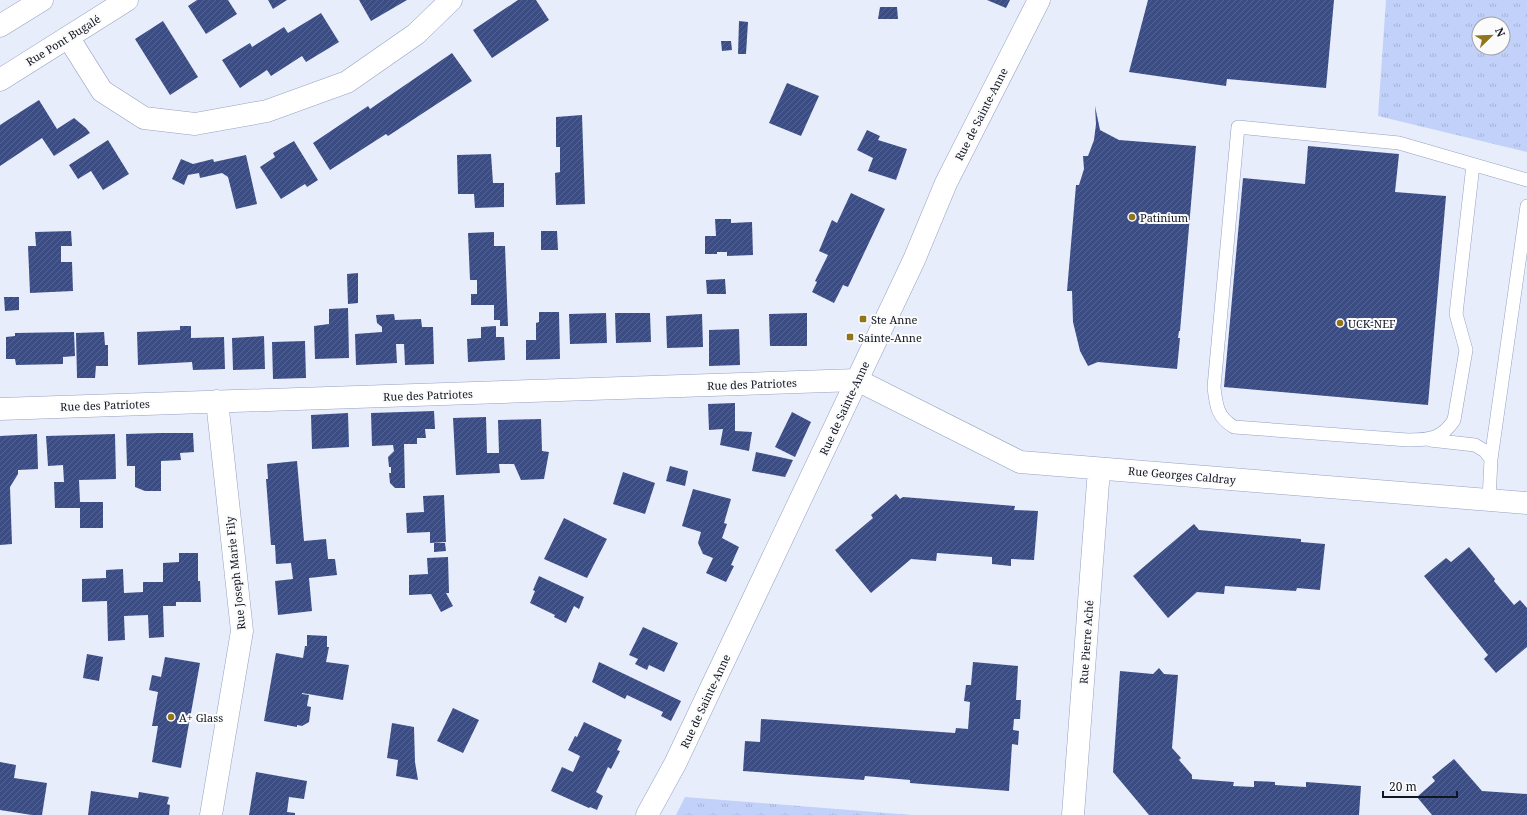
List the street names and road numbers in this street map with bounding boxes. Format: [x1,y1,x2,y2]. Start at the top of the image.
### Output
street label: Rue Pont Bugalé [23,11,103,69]
street label: Rue de Sainte-Anne [951,65,1011,163]
street label: Rue de Sainte-Anne [816,358,872,457]
street label: Rue des Patriotes [707,375,797,393]
street label: Rue des Patriotes [383,386,473,404]
street label: Rue des Patriotes [60,396,150,414]
street label: Rue Georges Caldray [1127,463,1237,487]
street label: Rue Joseph Marie Fily [221,515,248,631]
street label: Rue Pierre Aché [1076,600,1096,684]
street label: Rue de Sainte-Anne [677,651,733,750]

